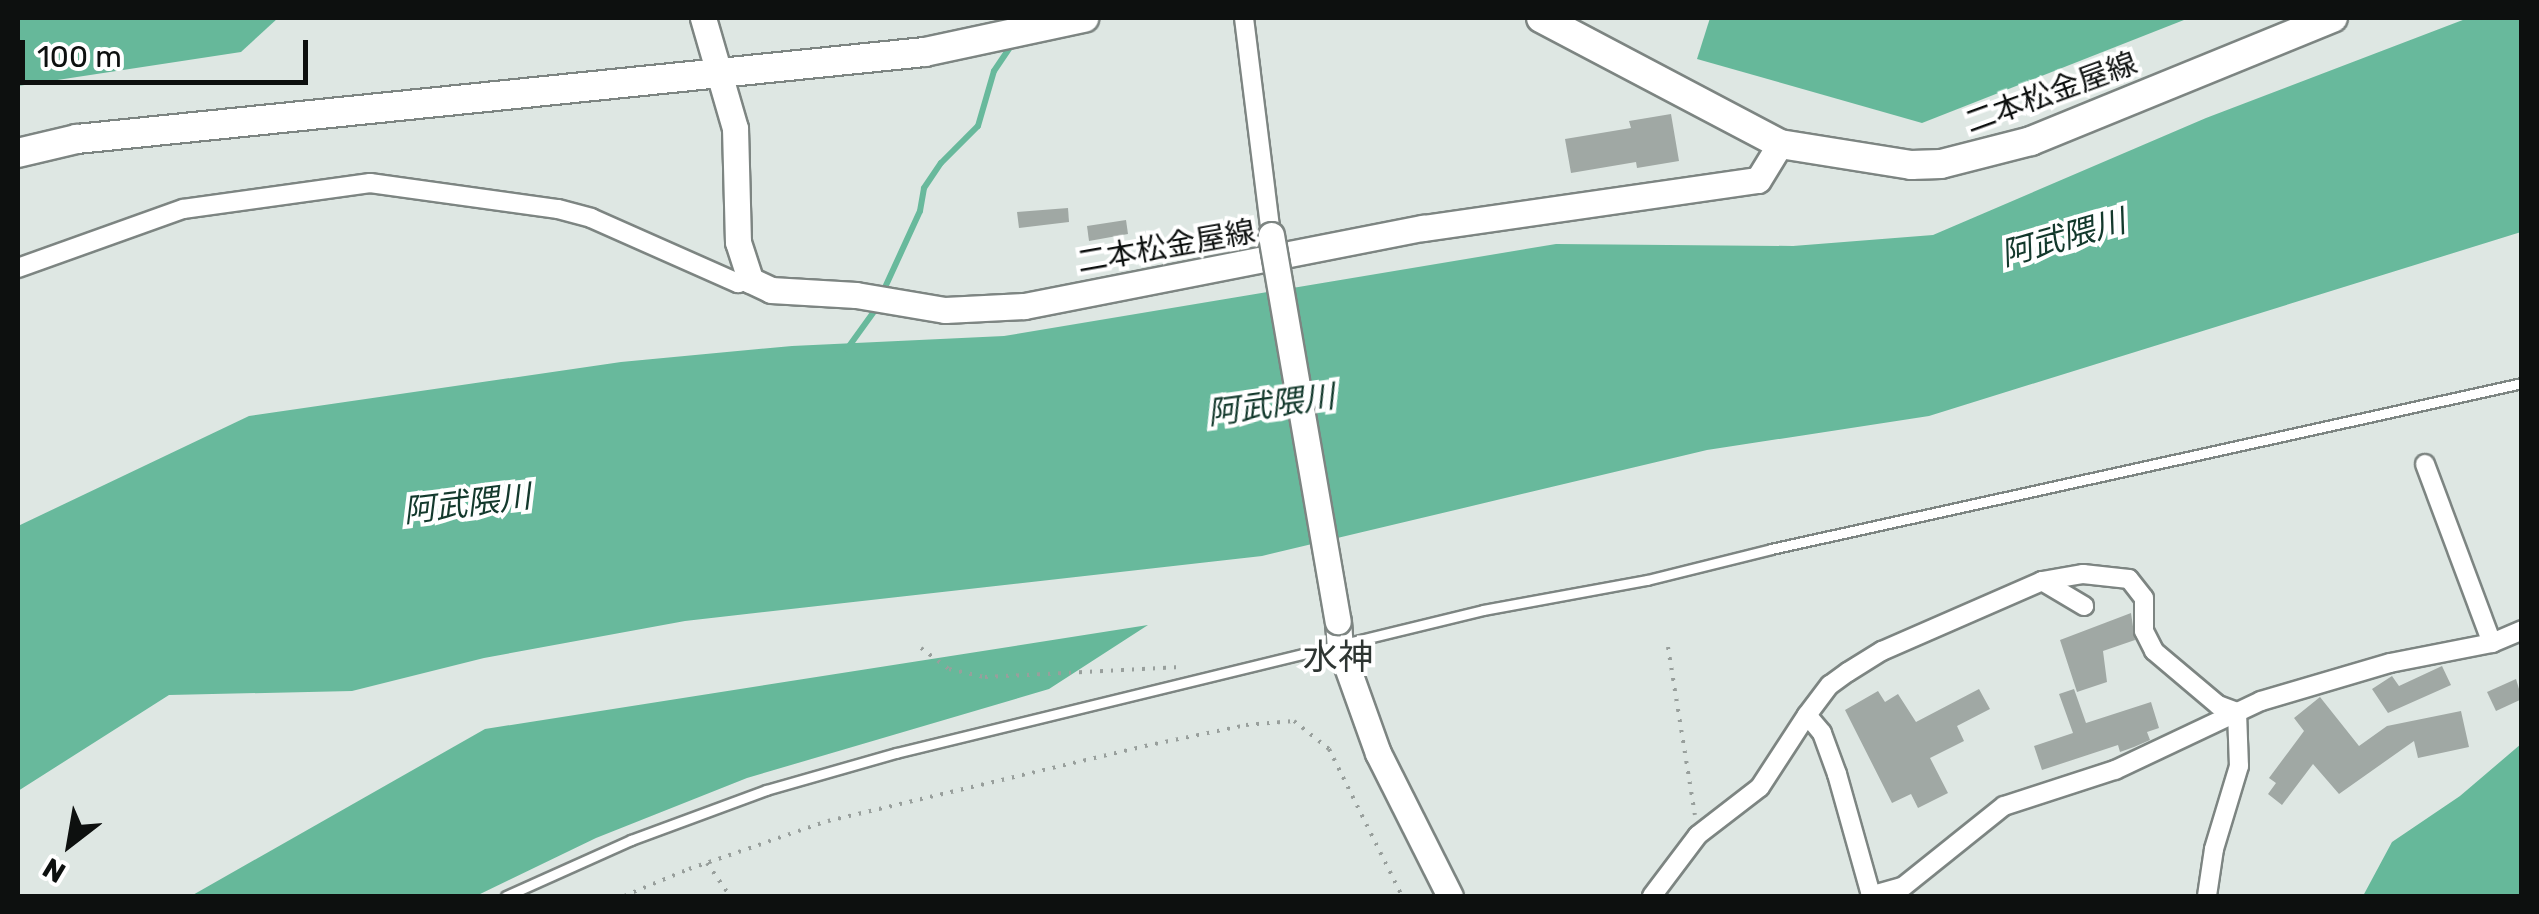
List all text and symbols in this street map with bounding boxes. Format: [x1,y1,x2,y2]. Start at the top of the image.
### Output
scale bar [25,20,312,82]
text: 100 m [37,39,122,75]
street label: 二本松金屋線 [1960,45,2142,141]
water label: 阿武隈川 [1996,202,2130,274]
street label: 二本松金屋線 [1074,214,1258,280]
water label: 阿武隈川 [1205,377,1337,433]
water label: 阿武隈川 [401,477,533,531]
district label: 水神 [1303,636,1373,678]
north arrow [20,794,120,894]
text: N [37,851,71,889]

